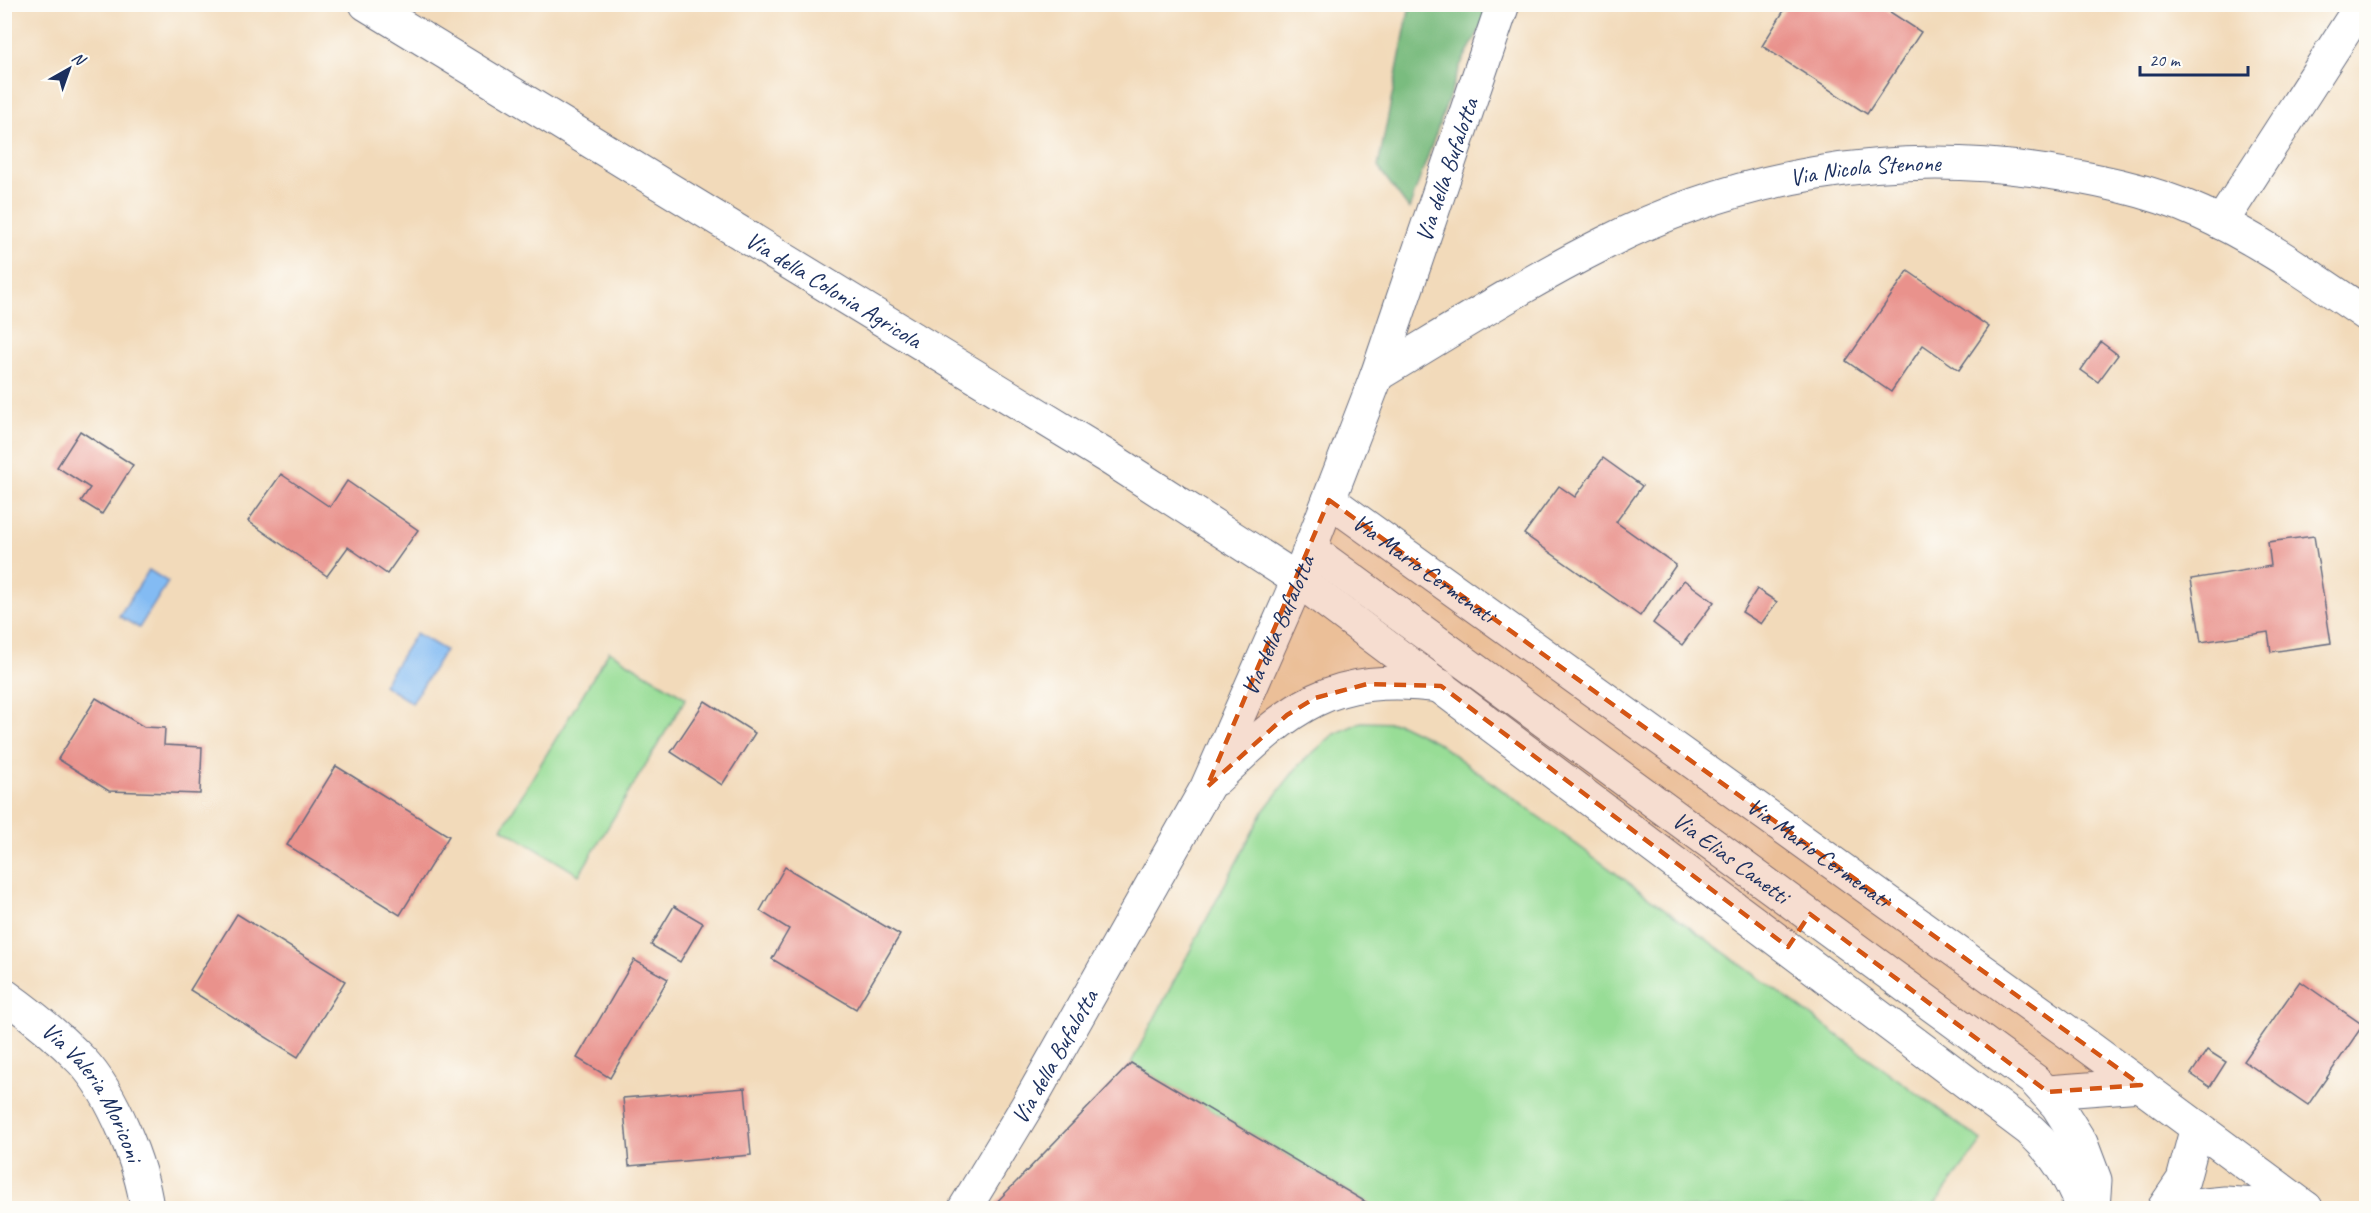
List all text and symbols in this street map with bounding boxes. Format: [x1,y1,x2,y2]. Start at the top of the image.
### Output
north arrow [39,39,99,99]
scale bar [2140,39,2248,77]
text: N [68,47,91,71]
text: 20 m [2149,49,2182,71]
street label: Via della Bufalotta [1408,93,1485,246]
street label: Via Nicola Stenone [1787,148,1943,193]
street label: Via della Colonia Agricola [740,225,928,356]
street label: Via Mario Cermenati [1347,507,1504,632]
street label: Via della Bufalotta [1234,550,1322,700]
street label: Via Mario Cermenati [1741,791,1898,916]
street label: Via Elias Canetti [1667,805,1797,912]
street label: Via della Bufalotta [1005,983,1105,1129]
street label: Via Valeria Moriconi [35,1015,150,1168]

